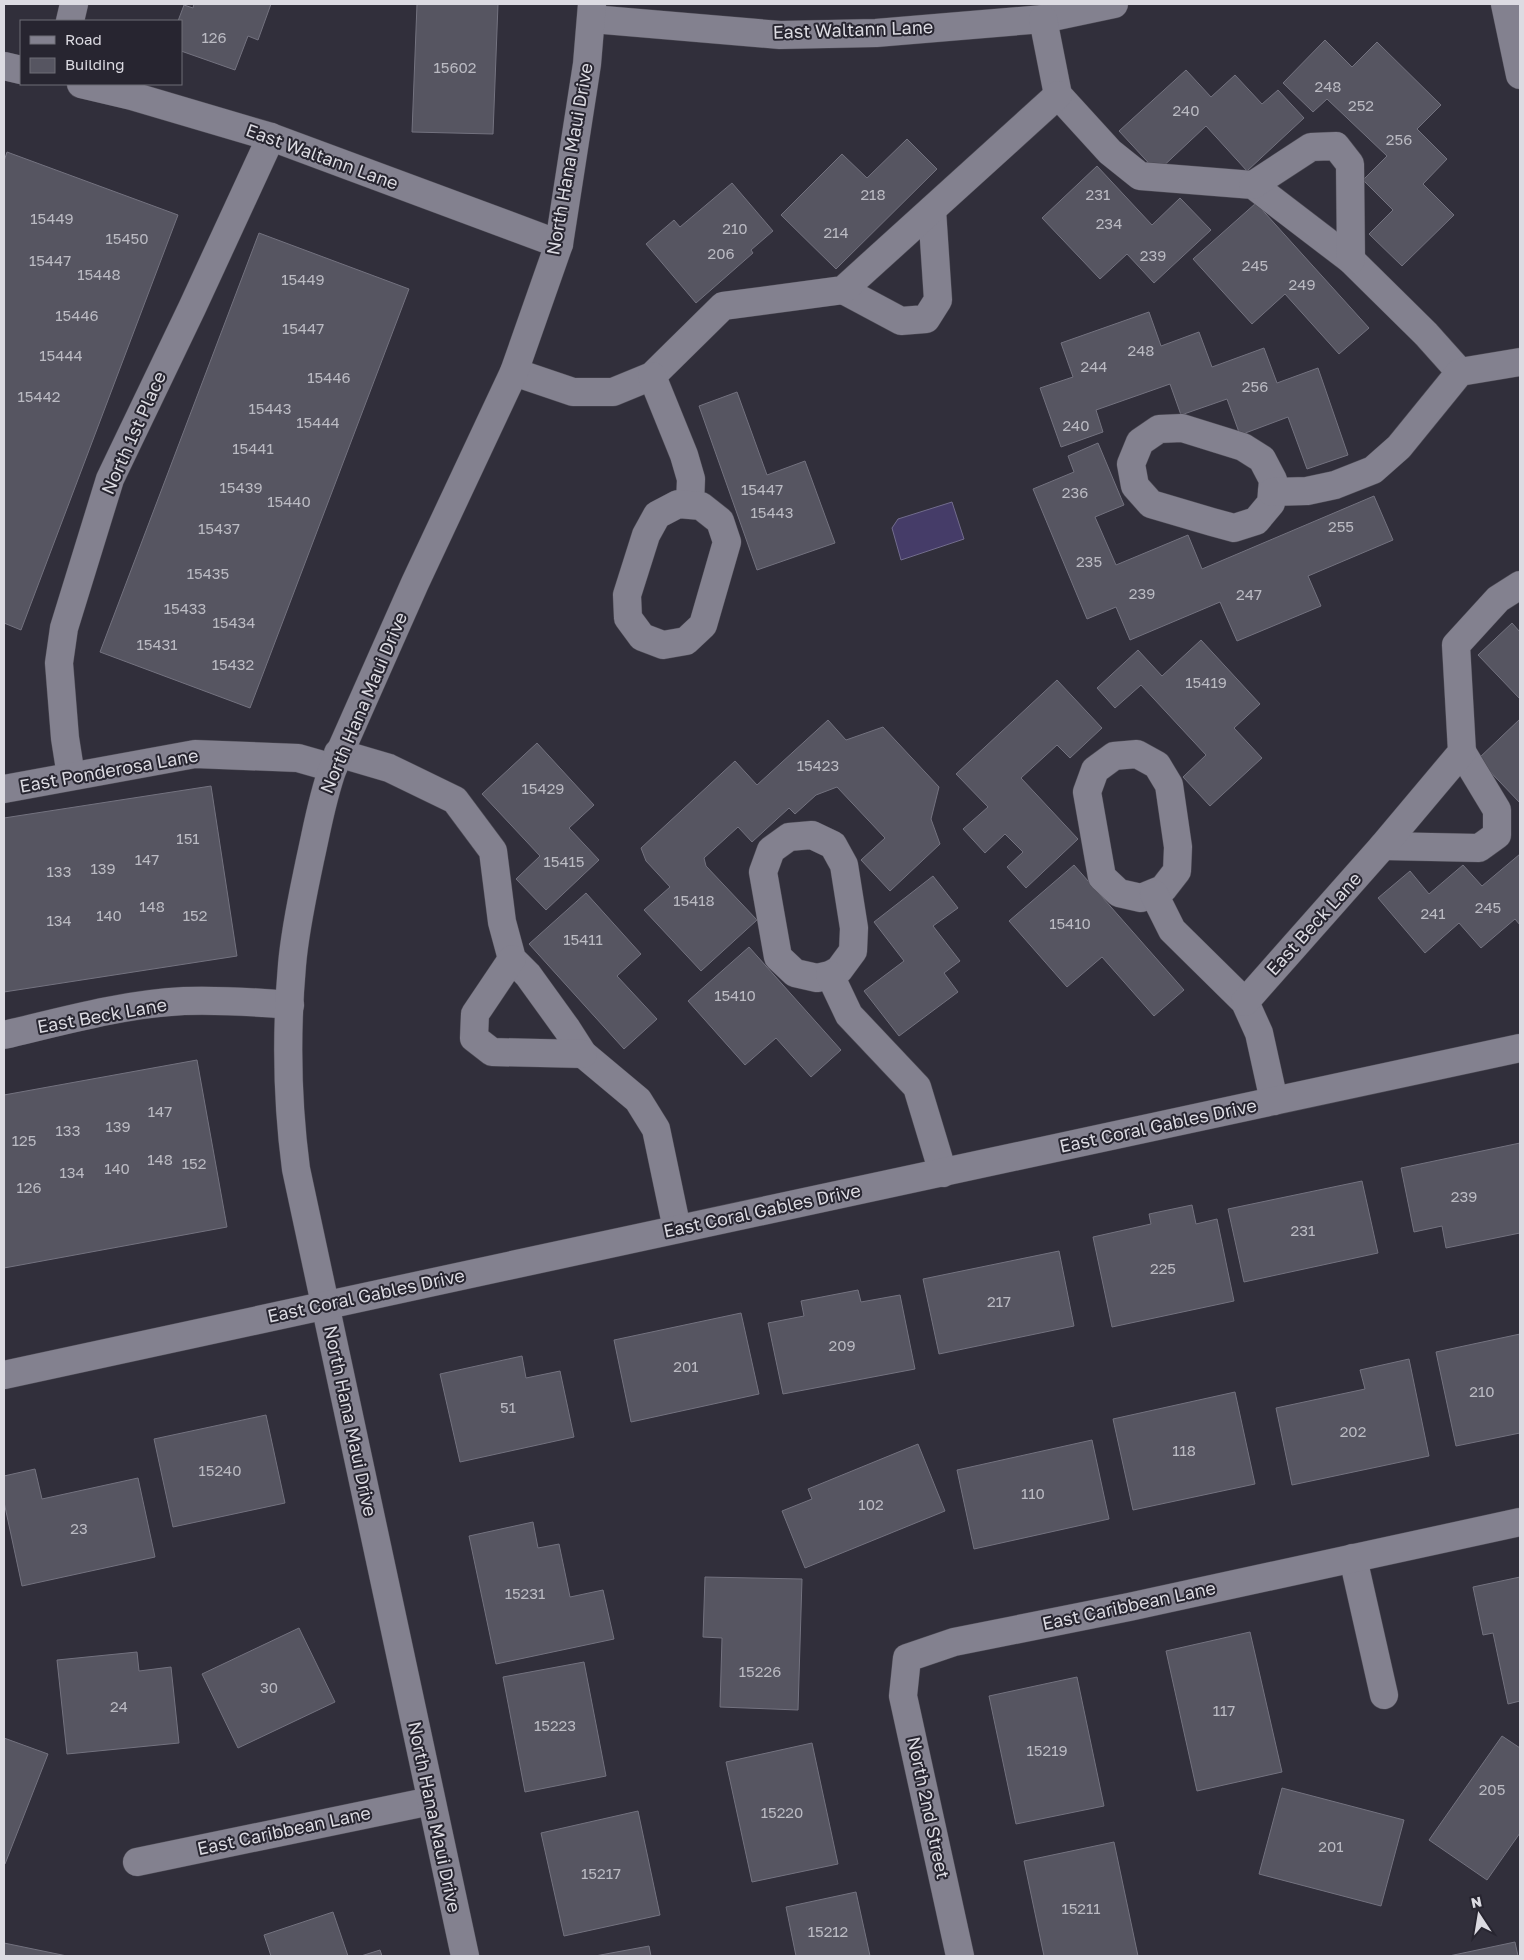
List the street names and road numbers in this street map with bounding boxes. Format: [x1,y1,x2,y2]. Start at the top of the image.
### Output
street label: East Waltann Lane [772,15,934,43]
street label: North Hana Maui Drive [541,61,597,257]
street label: East Waltann Lane [243,118,402,194]
street label: North 1st Place [96,368,170,498]
street label: North Hana Maui Drive [315,609,411,797]
street label: East Ponderosa Lane [18,743,200,797]
street label: East Beck Lane [1261,867,1365,979]
street label: East Beck Lane [35,993,168,1037]
street label: East Coral Gables Drive [1057,1093,1258,1157]
street label: East Coral Gables Drive [661,1178,862,1242]
street label: East Coral Gables Drive [265,1263,466,1327]
street label: North Hana Maui Drive [320,1323,382,1518]
street label: East Caribbean Lane [1040,1576,1218,1634]
street label: North Hana Maui Drive [404,1719,466,1914]
street label: North 2nd Street [903,1735,955,1881]
street label: East Caribbean Lane [195,1801,373,1859]

